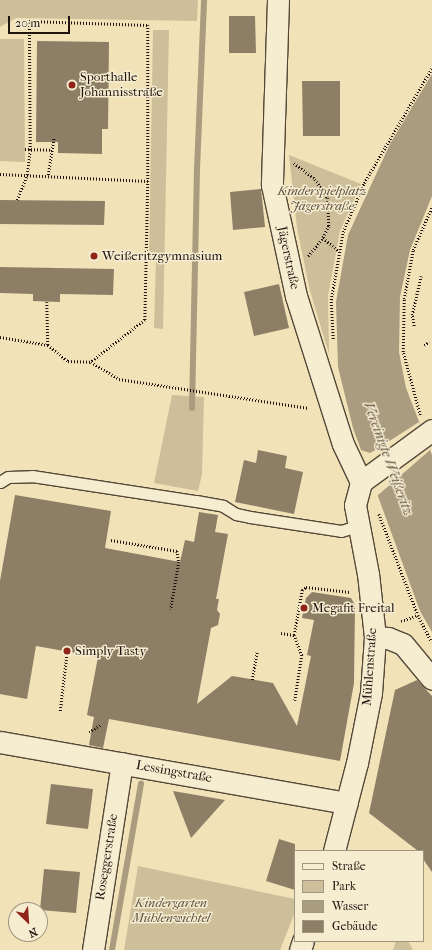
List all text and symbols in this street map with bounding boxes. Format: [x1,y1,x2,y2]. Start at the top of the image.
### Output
scale bar [10,8,72,34]
text: 20 m [15,16,40,30]
place label: Sporthalle Johannisstraße [80,70,163,101]
marker: Sporthalle Johannisstraße [67,80,77,90]
park label: Kinderspielplatz Jägerstraße [278,184,366,215]
street label: Jägerstraße [274,225,302,291]
place label: Weißeritzgymnasium [102,248,222,264]
marker: Weißeritzgymnasium [89,251,99,261]
water label: Vereinigte Weißeritz [360,400,416,518]
place label: Megafit Freital [312,600,395,616]
marker: Megafit Freital [299,603,309,613]
street label: Mühlenstraße [359,627,381,707]
place label: Simply Tasty [75,643,146,659]
marker: Simply Tasty [62,646,72,656]
street label: Lessingstraße [135,758,213,786]
street label: Roseggerstraße [92,813,122,901]
legend [294,850,424,942]
text: Straße [332,859,366,873]
text: Park [332,879,356,893]
park label: Kindergarten Mühlenwichtel [132,896,210,927]
text: Wasser [332,899,368,913]
north arrow [8,902,48,942]
text: Gebäude [332,919,377,933]
text: N [26,925,39,940]

